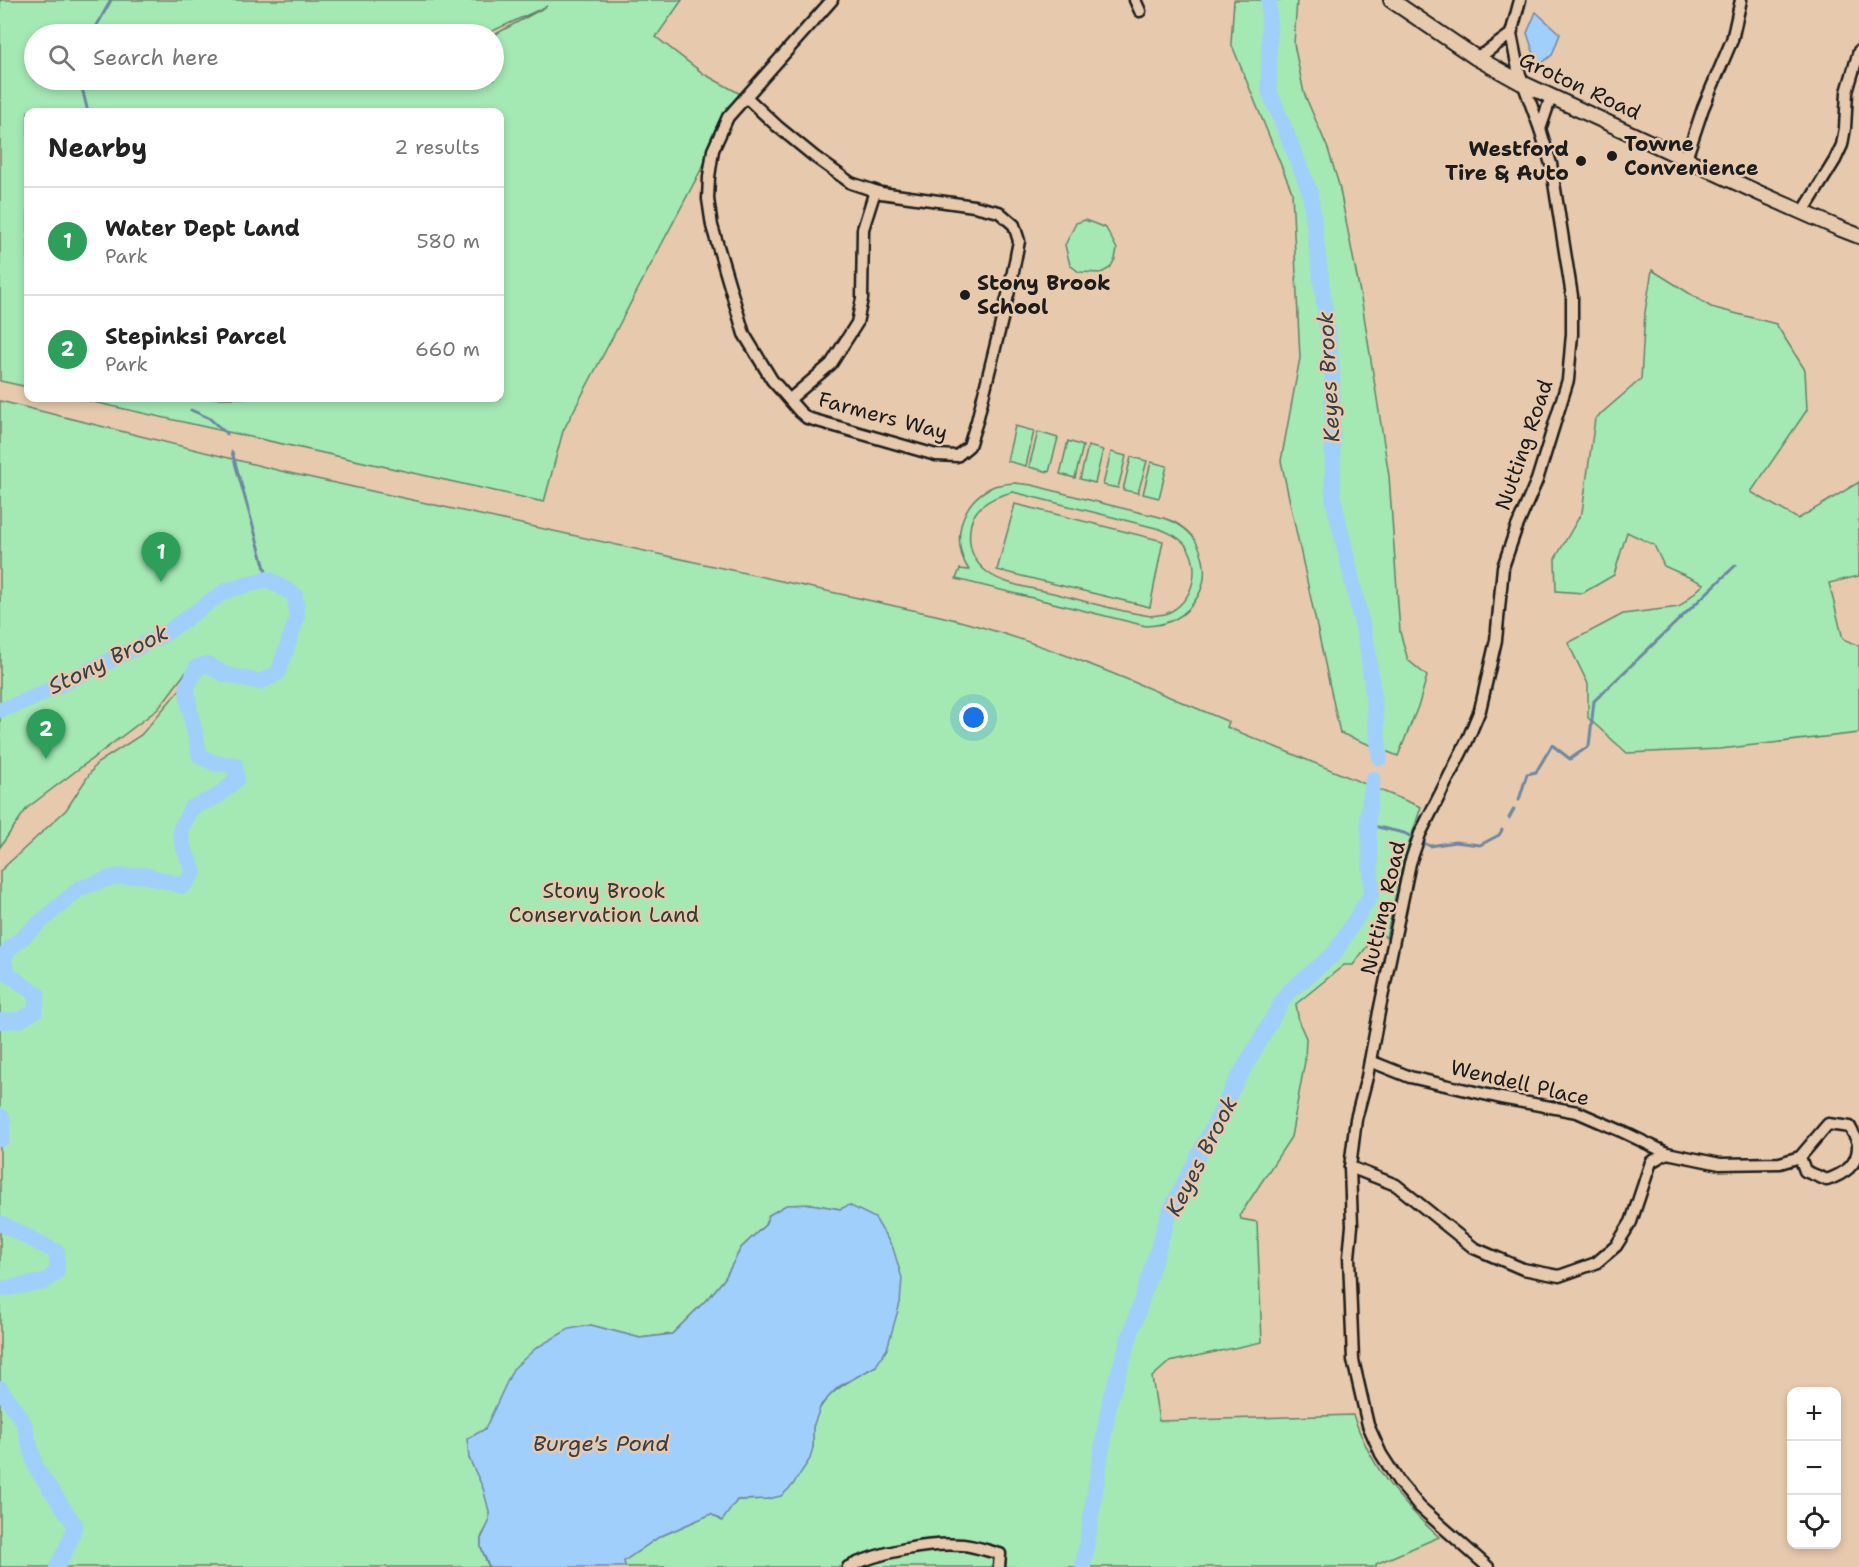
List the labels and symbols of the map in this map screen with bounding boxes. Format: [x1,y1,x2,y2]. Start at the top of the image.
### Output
street label: Groton Road [1515,46,1645,126]
place label: Towne Convenience [1624,130,1759,182]
place label: Westford Tire & Auto [1445,135,1569,187]
marker: Towne Convenience [1605,149,1619,163]
marker: Westford Tire & Auto [1574,154,1588,168]
place label: Stony Brook School [977,269,1111,321]
marker: Stony Brook School [958,288,972,302]
water label: Keyes Brook [1311,310,1346,443]
street label: Nutting Road [1489,376,1559,514]
street label: Farmers Way [815,385,951,447]
pin: 1 [142,532,180,582]
water label: Stony Brook [43,618,174,701]
your location [959,703,988,732]
pin: 2 [26,710,66,759]
street label: Nutting Road [1354,838,1412,978]
park label: Stony Brook Conservation Land [509,877,699,929]
street label: Wendell Place [1448,1053,1592,1113]
water label: Keyes Brook [1159,1091,1244,1221]
water label: Burge's Pond [533,1429,669,1458]

